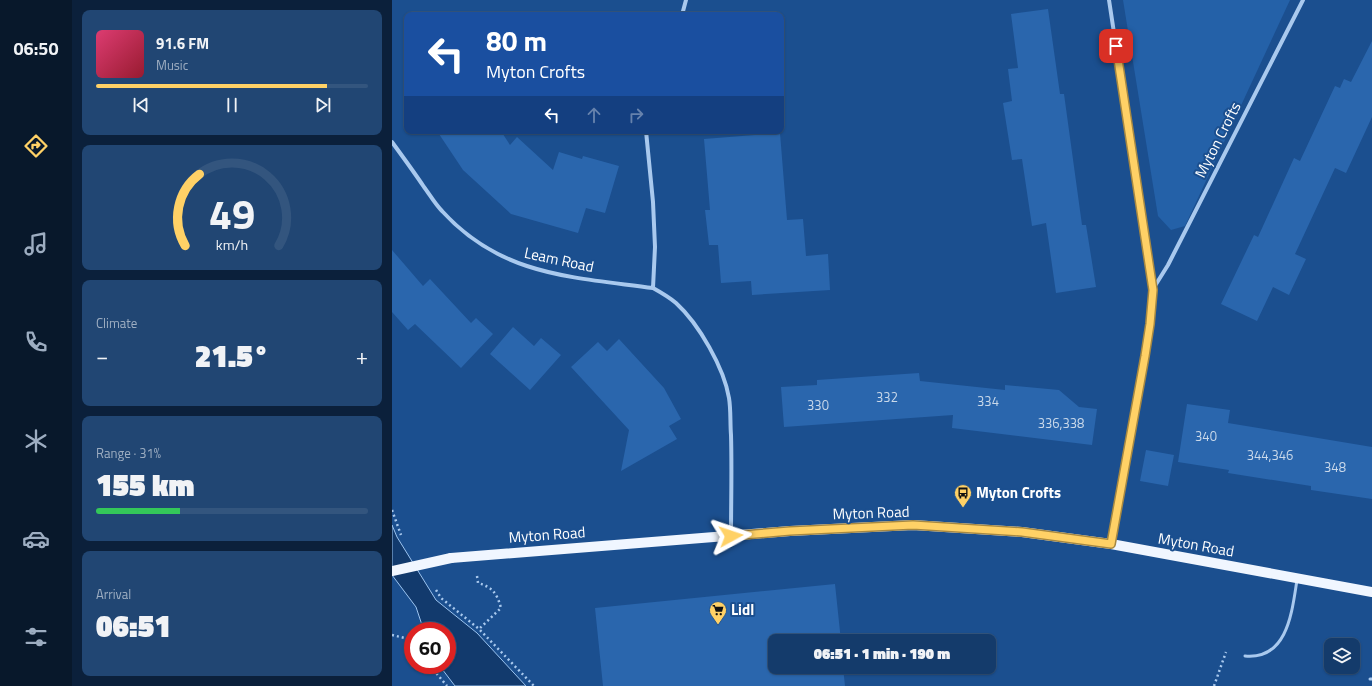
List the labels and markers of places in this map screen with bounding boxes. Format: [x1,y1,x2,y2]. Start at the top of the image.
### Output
pin [1099,29,1133,63]
place label: Myton Crofts [976,481,1061,504]
bus stop icon: Myton Crofts [953,483,973,508]
place label: Lidl [731,598,754,621]
supermarket icon: Lidl [708,600,728,625]

